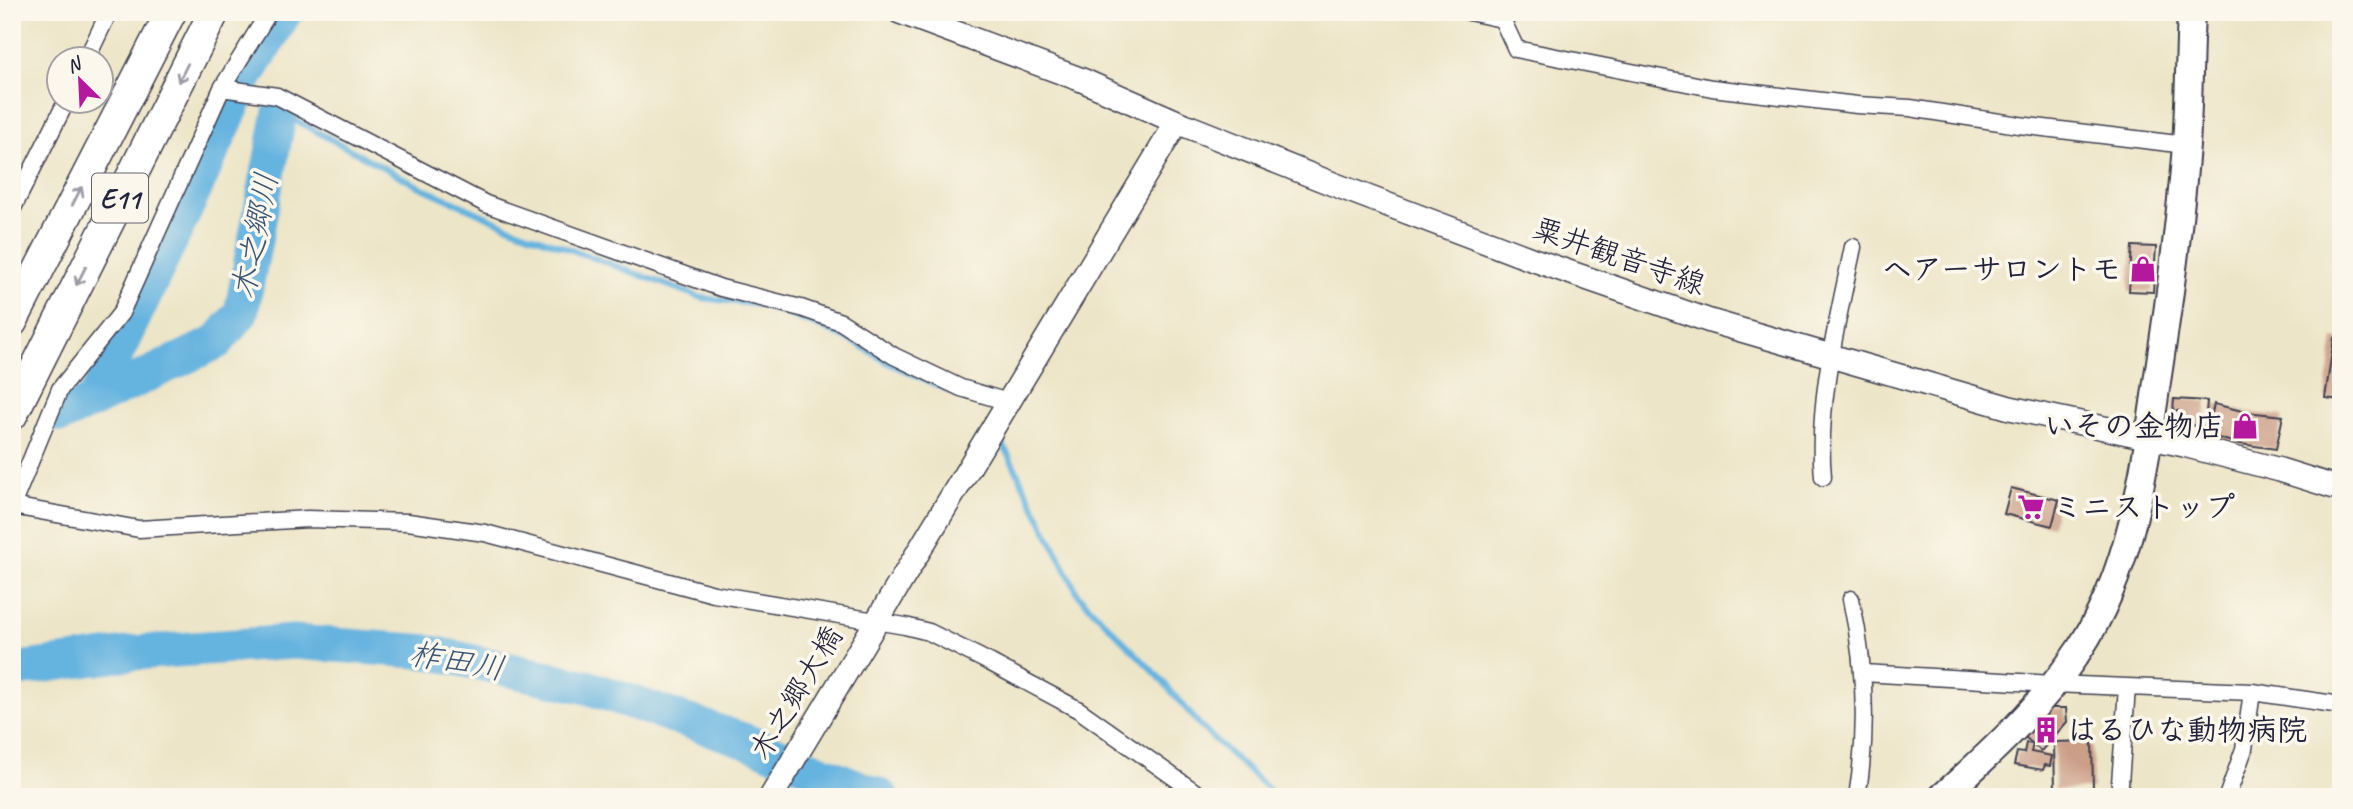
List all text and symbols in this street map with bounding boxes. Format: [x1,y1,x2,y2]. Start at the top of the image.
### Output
north arrow [46,46,116,116]
text: N [63,51,87,79]
one-way arrow [176,62,190,83]
water label: 木之郷川 [223,169,287,303]
road number: E11 [92,174,148,222]
one-way arrow [70,186,84,207]
street label: 粟井観音寺線 [1528,209,1710,303]
place label: ヘアーサロントモ [1882,250,2122,288]
shop icon: ヘアーサロントモ [2128,254,2158,284]
one-way arrow [74,265,88,286]
place label: いその金物店 [2044,407,2224,445]
shop icon: いその金物店 [2230,411,2260,441]
place label: ミニストップ [2052,488,2235,526]
supermarket icon: ミニストップ [2016,492,2046,522]
street label: 木之郷大橋 [741,619,851,767]
water label: 柞田川 [406,632,508,690]
place label: はるひな動物病院 [2067,711,2307,749]
building icon: はるひな動物病院 [2031,715,2061,745]

